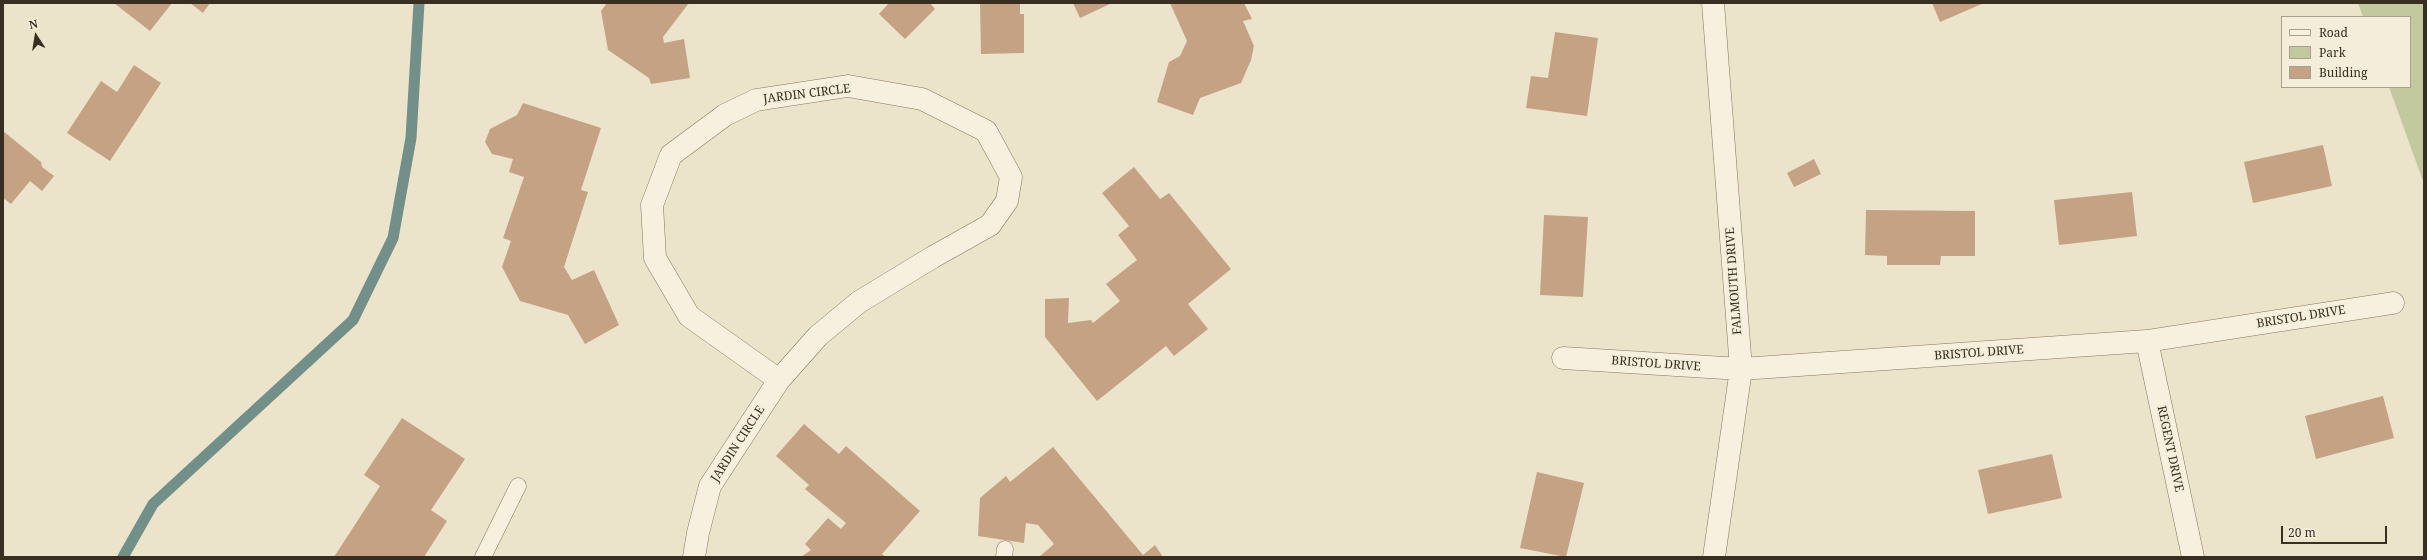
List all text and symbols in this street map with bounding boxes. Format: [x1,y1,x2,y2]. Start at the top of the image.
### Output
north arrow [16,16,56,56]
text: N [28,16,39,32]
legend [2281,16,2411,88]
text: Road [2319,24,2348,41]
text: Park [2319,44,2346,61]
text: Building [2319,64,2367,81]
street label: JARDIN CIRCLE [763,82,851,106]
street label: FALMOUTH DRIVE [1723,227,1745,335]
street label: BRISTOL DRIVE [2256,303,2346,331]
street label: BRISTOL DRIVE [1934,343,2024,363]
street label: BRISTOL DRIVE [1611,354,1701,374]
street label: JARDIN CIRCLE [708,403,768,485]
street label: REGENT DRIVE [2154,405,2186,493]
scale bar [2283,518,2389,544]
text: 20 m [2288,524,2316,541]

